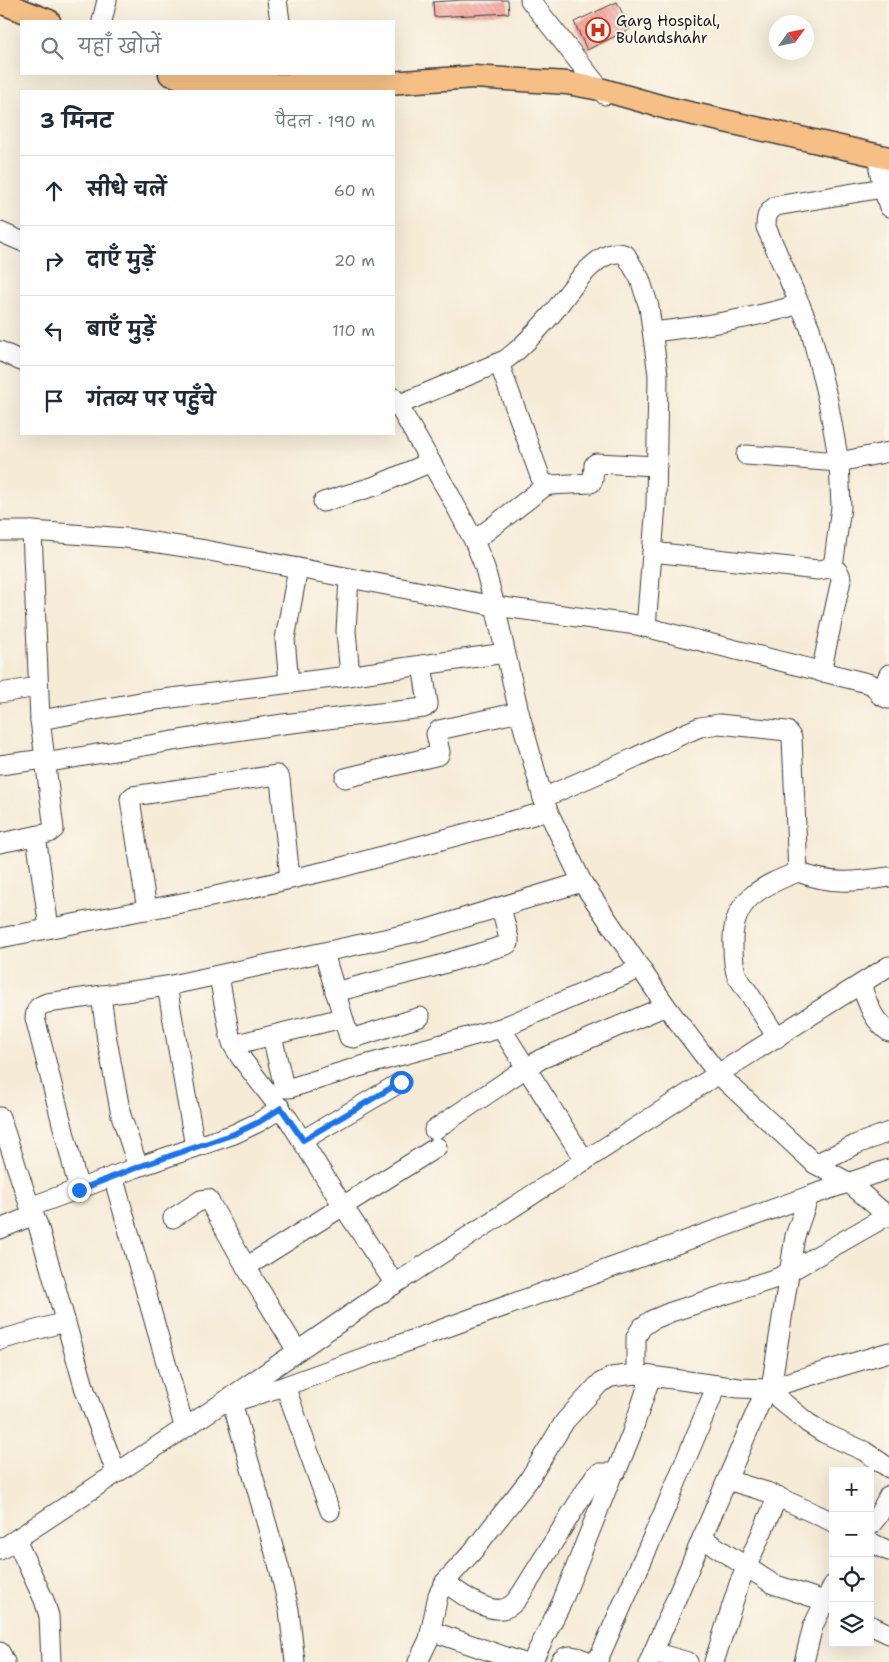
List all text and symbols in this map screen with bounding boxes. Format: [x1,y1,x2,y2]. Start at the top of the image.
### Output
place label: Garg Hospital, Bulandshahr [616,11,720,48]
north arrow [769,15,814,60]
hospital icon: Garg Hospital, Bulandshahr [585,17,611,43]
search box [20,20,395,75]
icon: search [38,34,66,62]
text: यहाँ खोजें [78,34,161,59]
text: 3 मिनट [40,107,113,135]
text: पैदल · 190 m [275,111,375,132]
icon: ahead [40,177,68,205]
text: सीधे चलें [87,177,166,202]
text: 60 m [334,180,375,201]
icon: right [40,247,68,275]
text: दाएँ मुड़ें [87,247,155,272]
text: 20 m [334,250,375,271]
icon: left [40,317,68,345]
text: बाएँ मुड़ें [87,317,155,342]
text: 110 m [332,320,375,341]
icon: arrive [40,387,68,415]
text: गंतव्य पर पहुँचे [87,387,216,412]
route start [390,1071,413,1094]
route end [68,1179,91,1202]
map controls [829,1467,874,1647]
button: + [829,1467,874,1512]
button: − [829,1512,874,1557]
button: locate [829,1557,874,1602]
button: layers [829,1602,874,1647]

